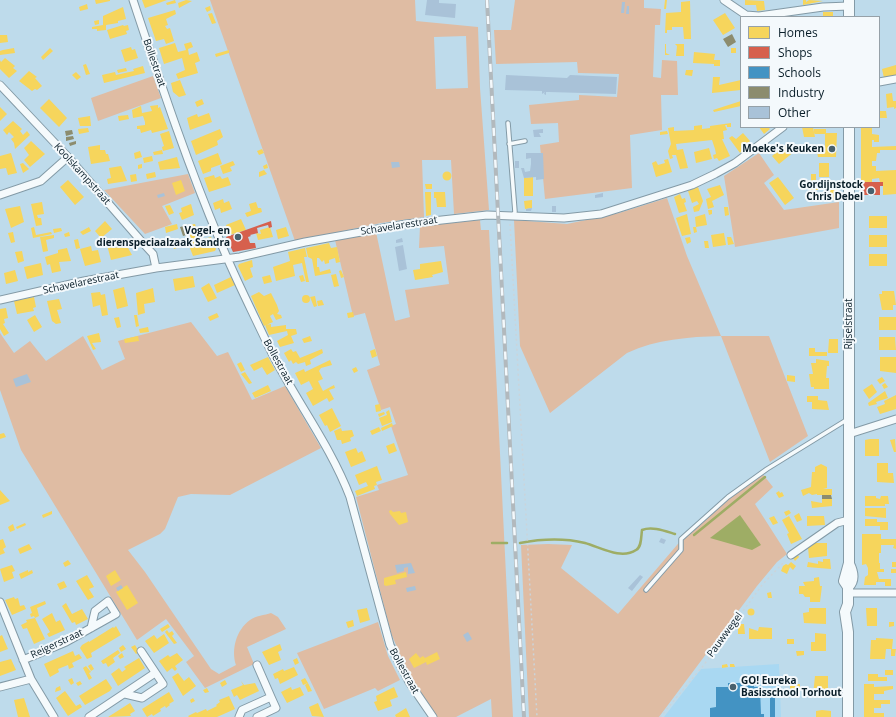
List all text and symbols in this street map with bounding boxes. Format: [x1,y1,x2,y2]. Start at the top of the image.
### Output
legend [740,16,880,128]
text: Homes [778,24,818,41]
street label: Bollestraat [140,37,168,89]
text: Shops [778,44,812,61]
text: Schools [778,64,821,81]
text: Industry [778,84,824,101]
text: Other [778,104,811,121]
street label: Koolskampstraat [51,141,113,207]
place label: Moeke's Keuken [742,143,824,155]
marker: Moeke's Keuken [827,144,837,154]
place label: Gordijnstock Chris Debel [799,179,863,202]
marker: Gordijnstock Chris Debel [866,186,876,196]
street label: Schavelarestraat [360,214,438,238]
place label: Vogel- en dierenspeciaalzaak Sandra [96,225,230,248]
marker: Vogel- en dierenspeciaalzaak Sandra [233,232,243,242]
street label: Schavelarestraat [42,269,120,297]
street label: Rijselstraat [843,298,855,350]
street label: Bollestraat [261,337,295,387]
street label: Pauwwegel [705,610,745,660]
street label: Reigerstraat [29,627,85,661]
street label: Bollestraat [387,646,421,696]
place label: GO! Eureka Basisschool Torhout [741,675,842,698]
marker: GO! Eureka Basisschool Torhout [728,682,738,692]

